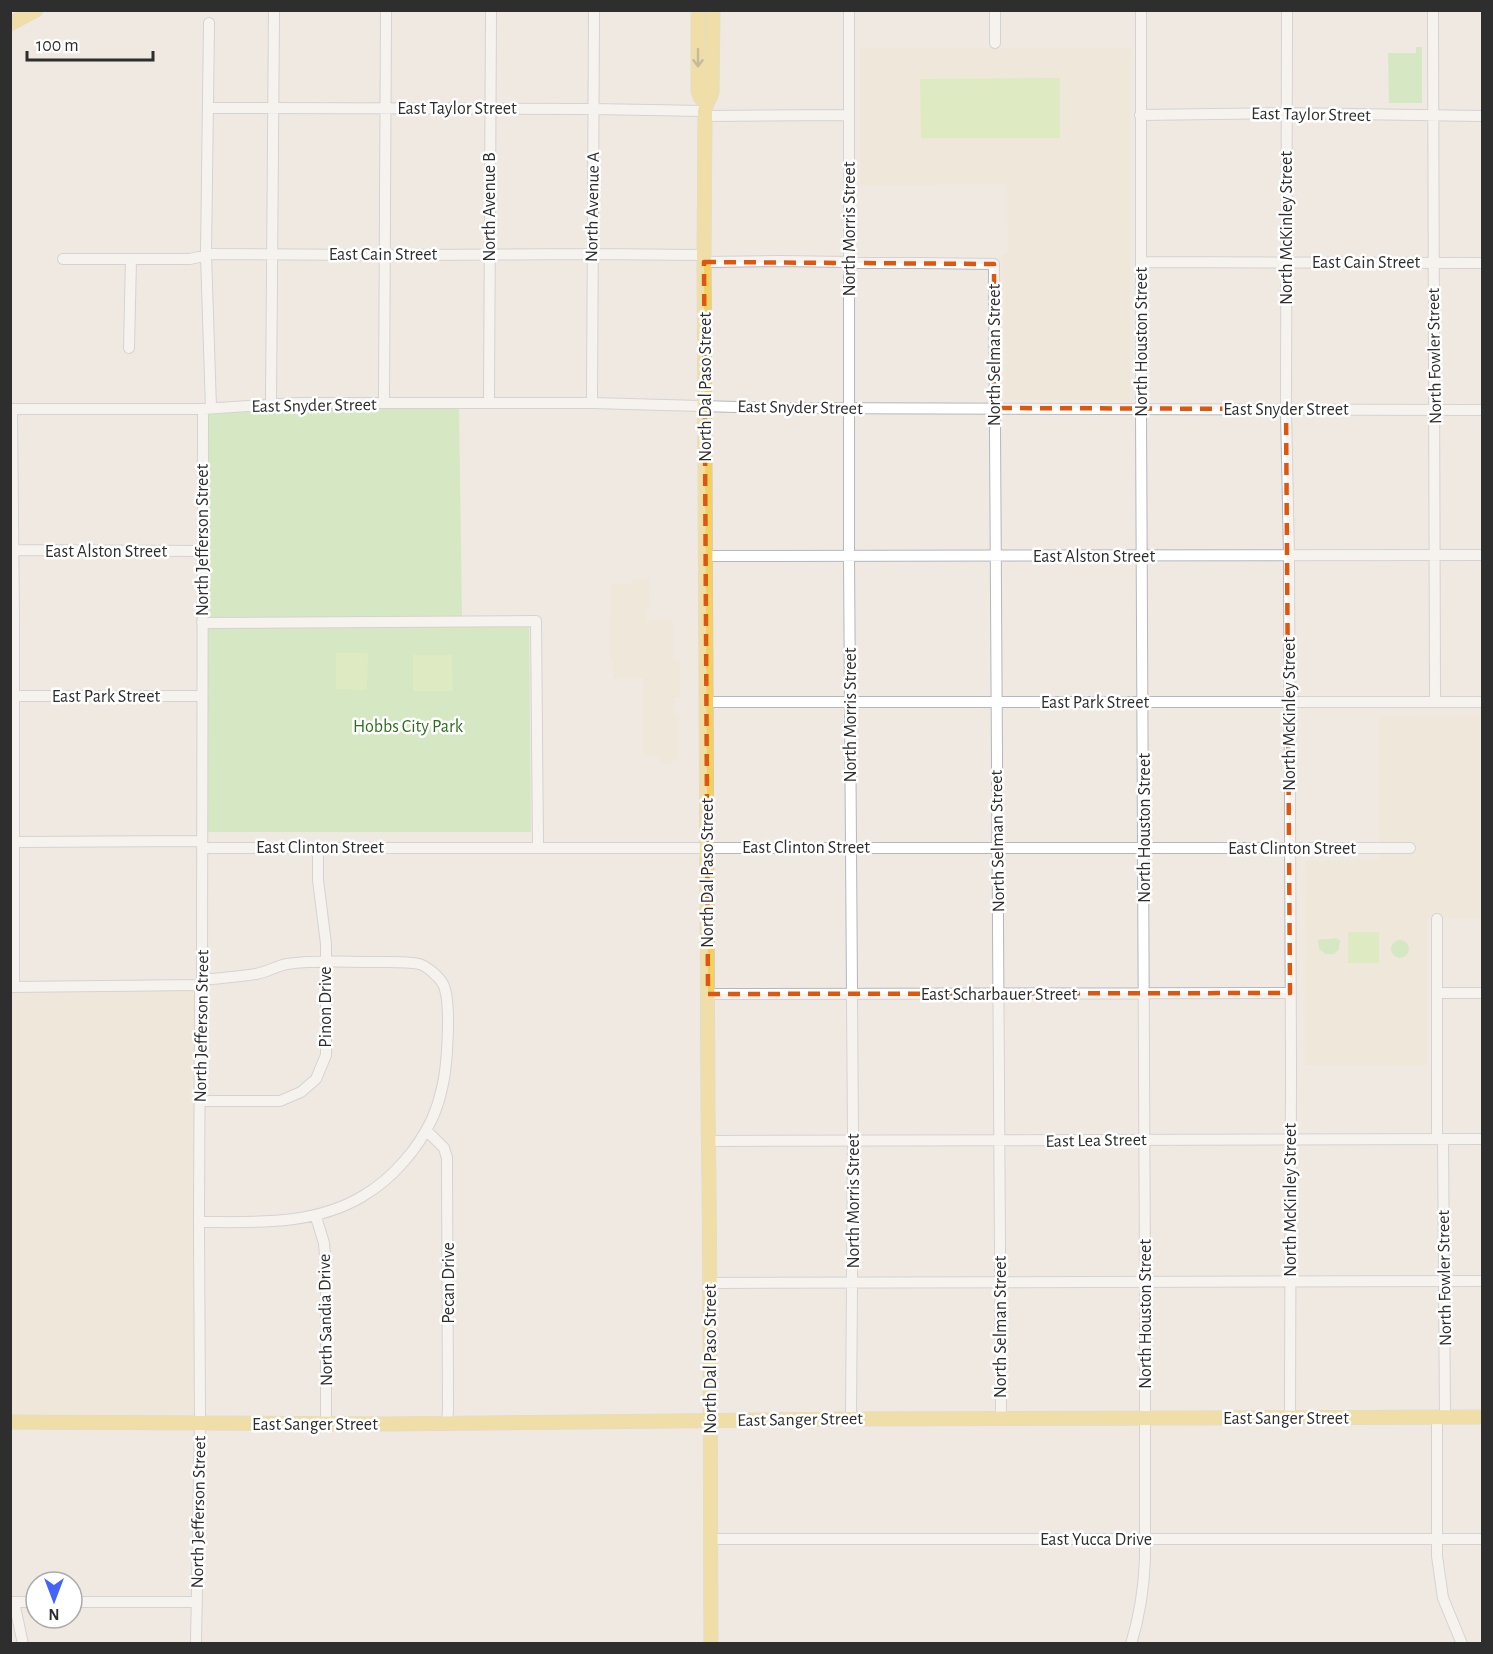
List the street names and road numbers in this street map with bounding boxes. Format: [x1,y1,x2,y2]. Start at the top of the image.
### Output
street label: East Taylor Street [397,100,517,118]
street label: East Taylor Street [1251,105,1371,125]
street label: North Avenue A [583,151,603,262]
street label: North McKinley Street [1278,151,1296,305]
street label: North Avenue B [481,152,499,262]
street label: North Morris Street [841,161,859,296]
street label: East Cain Street [329,246,438,264]
street label: East Cain Street [1312,254,1421,272]
street label: North Houston Street [1133,267,1151,417]
street label: North Selman Street [986,283,1004,426]
street label: North Fowler Street [1425,287,1445,424]
street label: North Dal Paso Street [697,312,715,462]
street label: East Snyder Street [251,396,377,416]
street label: East Snyder Street [737,398,863,418]
street label: East Snyder Street [1223,401,1349,419]
street label: North Jefferson Street [194,463,212,616]
street label: East Alston Street [45,543,167,561]
street label: East Alston Street [1033,548,1155,566]
street label: North McKinley Street [1281,637,1299,791]
street label: North Morris Street [842,647,860,782]
street label: East Park Street [52,688,160,706]
street label: East Park Street [1041,694,1149,712]
street label: North Houston Street [1136,753,1154,903]
street label: North Selman Street [988,769,1008,912]
street label: North Dal Paso Street [699,798,717,948]
street label: East Clinton Street [256,839,384,857]
street label: East Clinton Street [742,839,870,857]
street label: East Clinton Street [1228,840,1356,858]
street label: North Jefferson Street [192,949,212,1102]
street label: Pinon Drive [317,966,335,1048]
street label: East Scharbauer Street [921,986,1078,1004]
street label: North McKinley Street [1282,1123,1300,1277]
street label: East Lea Street [1045,1131,1147,1151]
street label: North Morris Street [845,1133,863,1268]
street label: North Fowler Street [1435,1209,1455,1346]
street label: North Houston Street [1137,1239,1155,1389]
street label: Pecan Drive [440,1242,458,1324]
street label: North Sandia Drive [316,1254,336,1386]
street label: North Selman Street [992,1255,1010,1398]
street label: North Dal Paso Street [702,1284,720,1434]
street label: East Sanger Street [737,1410,863,1430]
street label: East Sanger Street [1223,1410,1349,1428]
street label: East Sanger Street [252,1416,378,1434]
street label: North Jefferson Street [189,1435,209,1588]
street label: East Yucca Drive [1040,1531,1152,1549]

